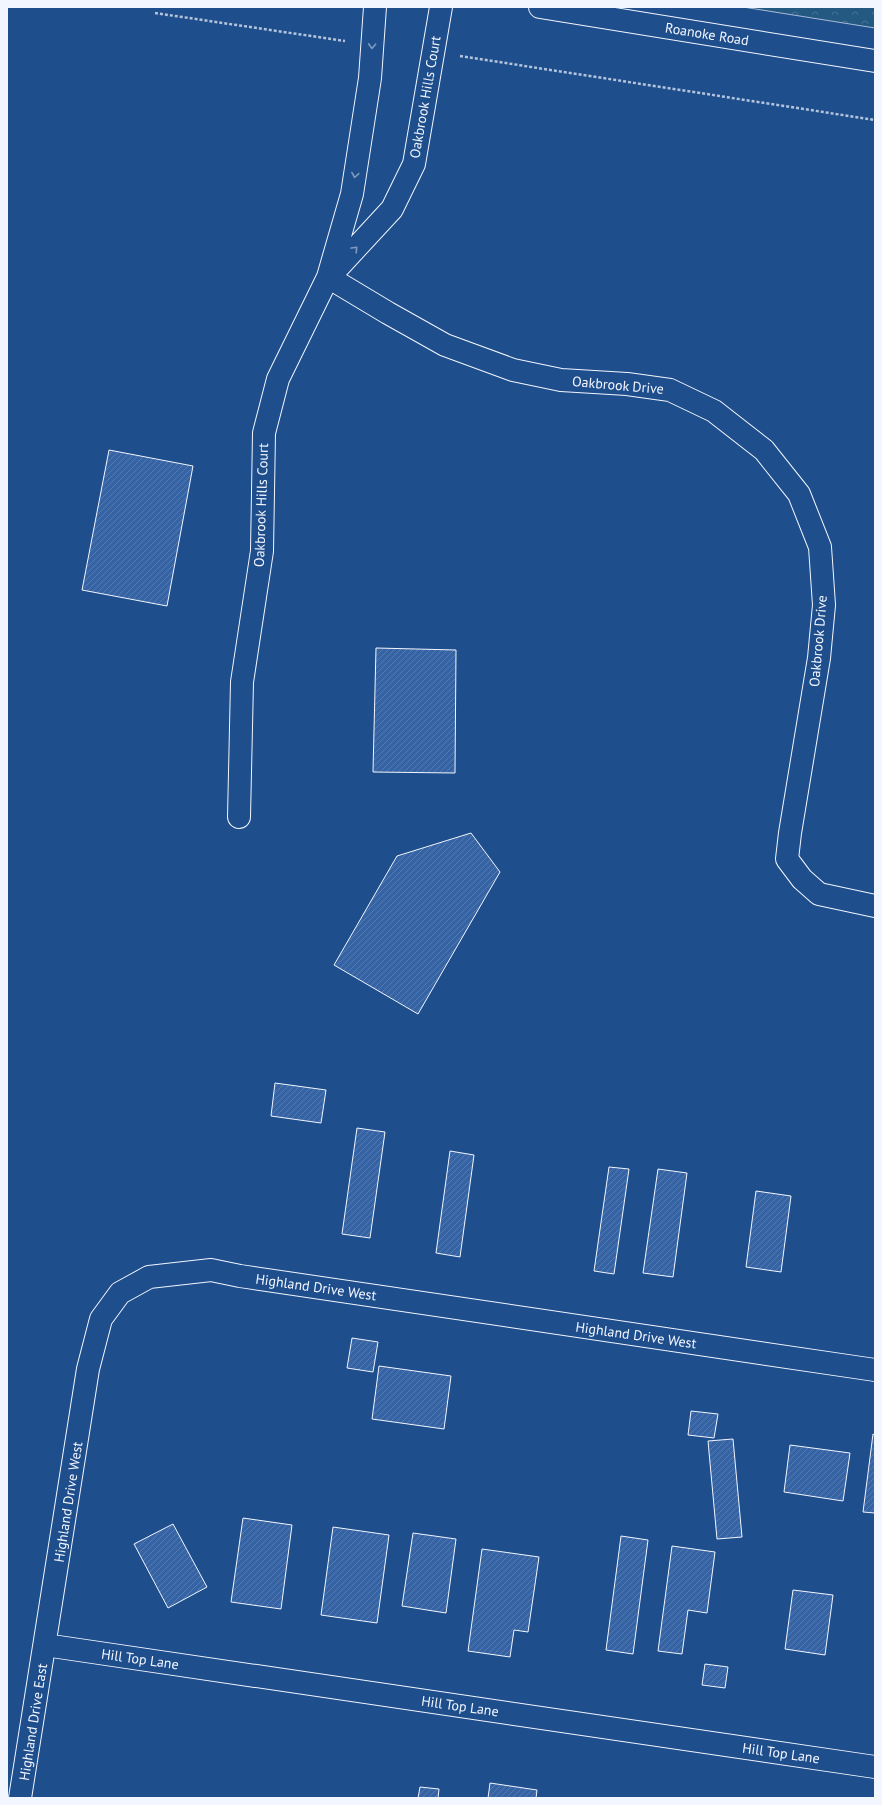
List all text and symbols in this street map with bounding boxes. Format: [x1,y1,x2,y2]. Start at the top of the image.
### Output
street label: Roanoke Road [664,19,750,49]
street label: Oakbrook Hills Court [405,34,445,160]
one-way arrow [367,43,376,49]
one-way arrow [351,172,360,178]
one-way arrow [350,246,358,254]
street label: Oakbrook Drive [571,372,665,398]
street label: Oakbrook Hills Court [250,442,272,567]
street label: Oakbrook Drive [805,594,831,688]
street label: Highland Drive West [254,1270,378,1304]
street label: Highland Drive West [574,1318,698,1352]
street label: Highland Drive West [50,1440,86,1564]
street label: Hill Top Lane [100,1645,180,1673]
street label: Highland Drive East [15,1662,51,1782]
street label: Hill Top Lane [420,1692,500,1720]
street label: Hill Top Lane [741,1739,821,1767]

